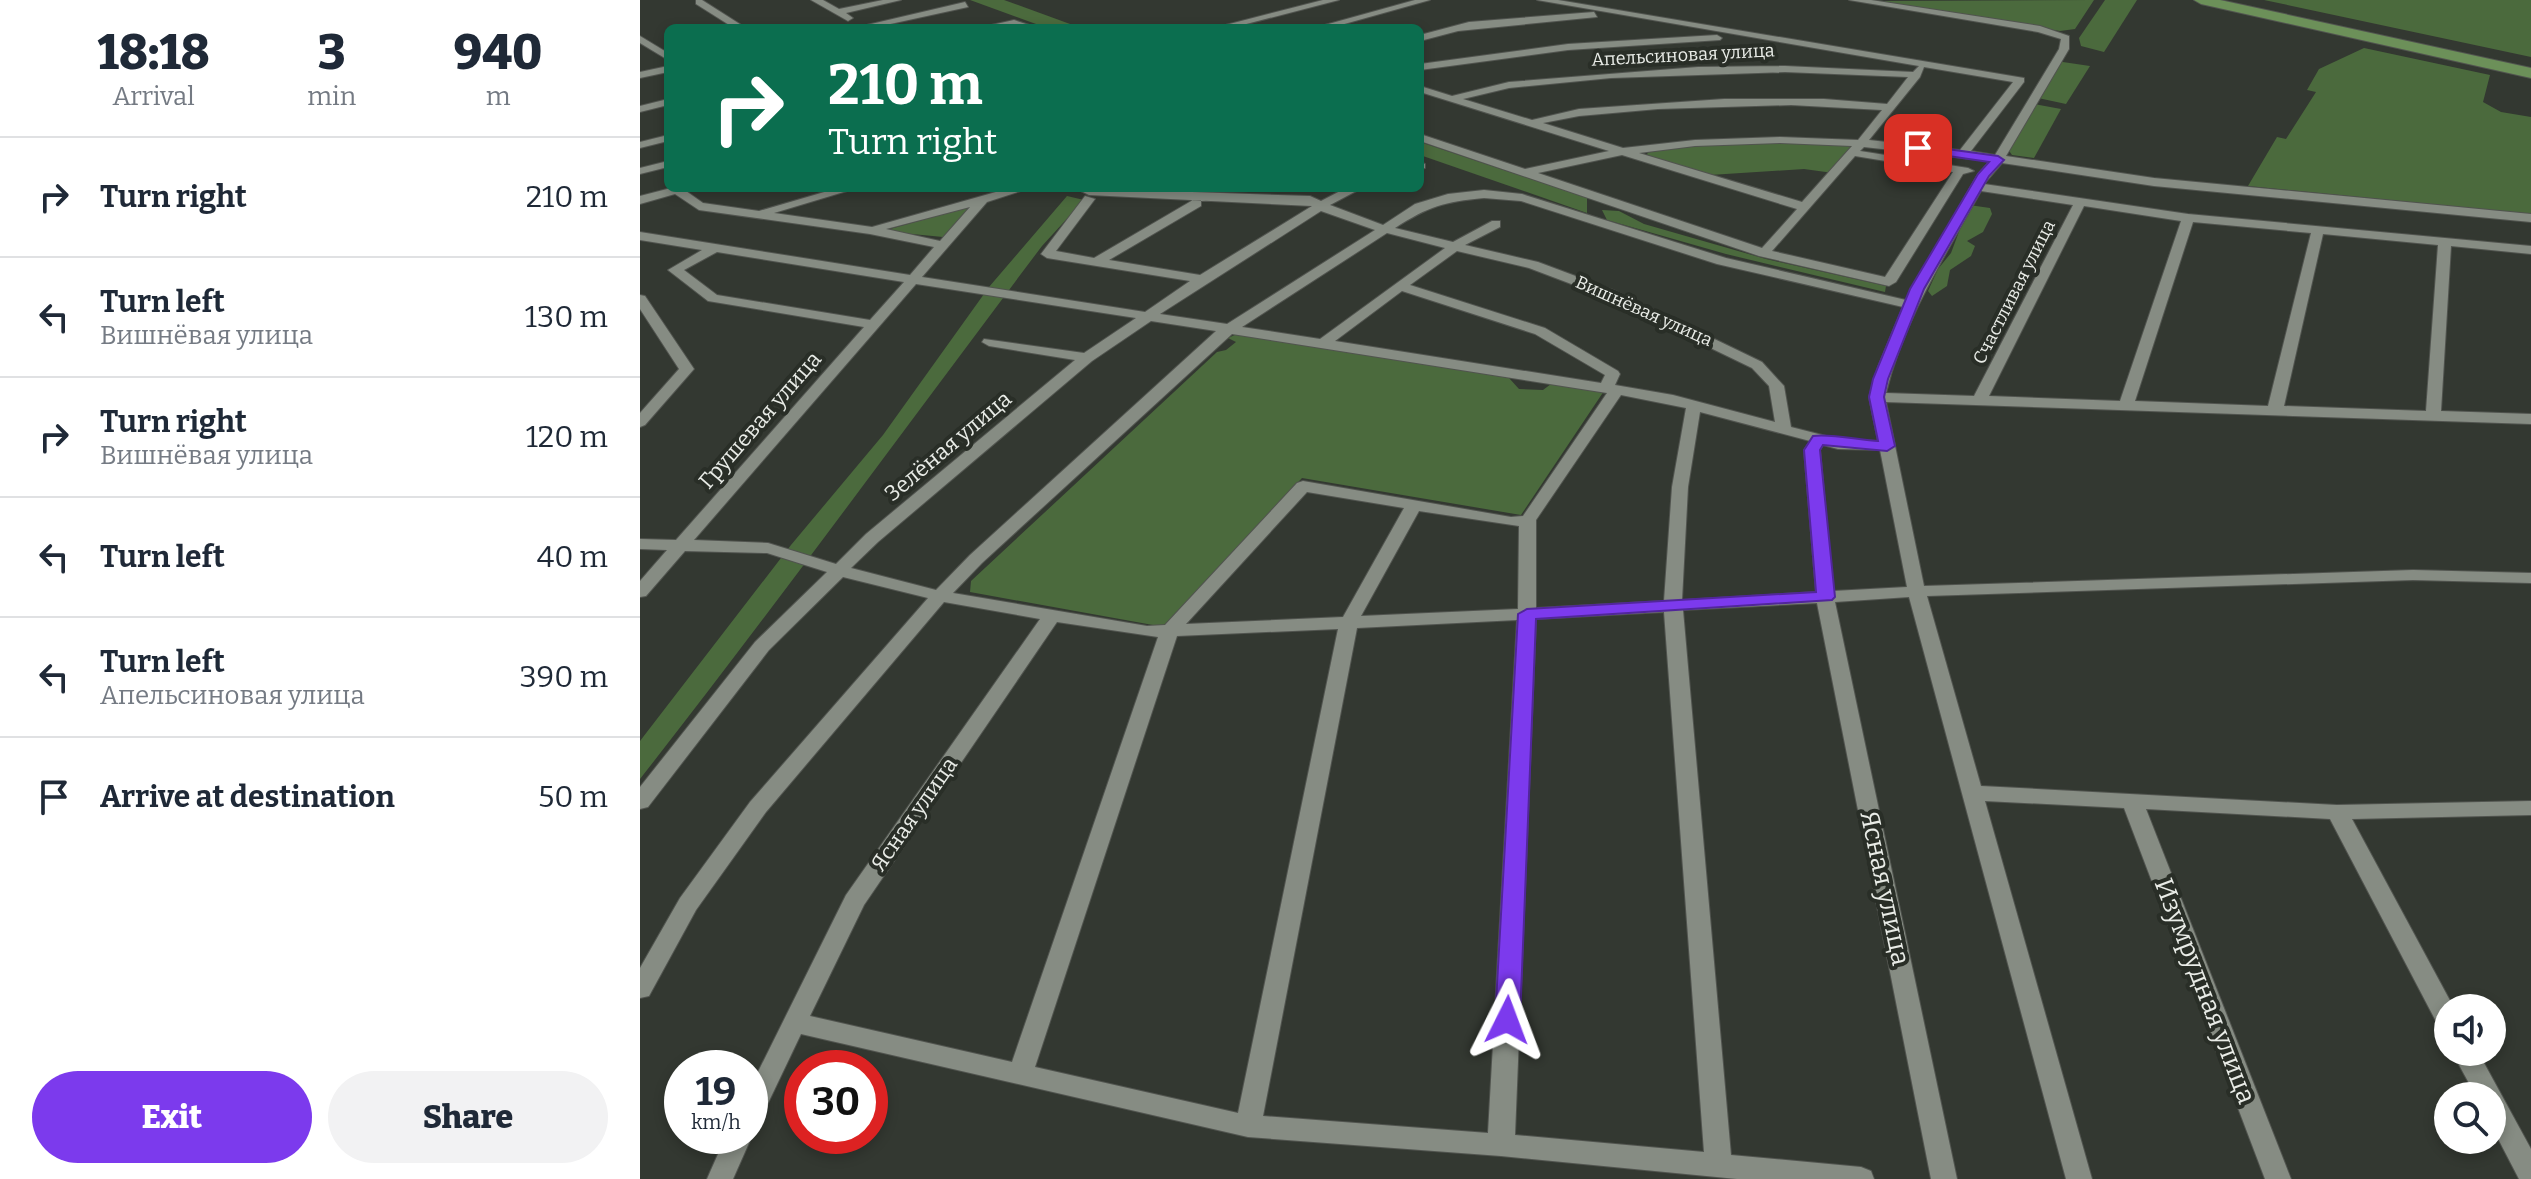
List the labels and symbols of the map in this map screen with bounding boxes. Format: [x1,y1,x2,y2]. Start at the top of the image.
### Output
street label: Апельсиновая улица [1591,39,1775,71]
pin [1884,114,1952,182]
street label: Счастливая улица [1968,216,2060,368]
street label: Вишнёвая улица [1572,271,1716,351]
street label: Грушевая улица [693,346,827,494]
street label: Зелёная улица [879,385,1017,507]
street label: Ясная улица [865,752,963,876]
street label: Ясная улица [1853,808,1917,968]
street label: Изумрудная улица [2148,874,2262,1108]
position arrow [1465,978,1549,1062]
speed limit sign: 30 [784,1050,888,1154]

